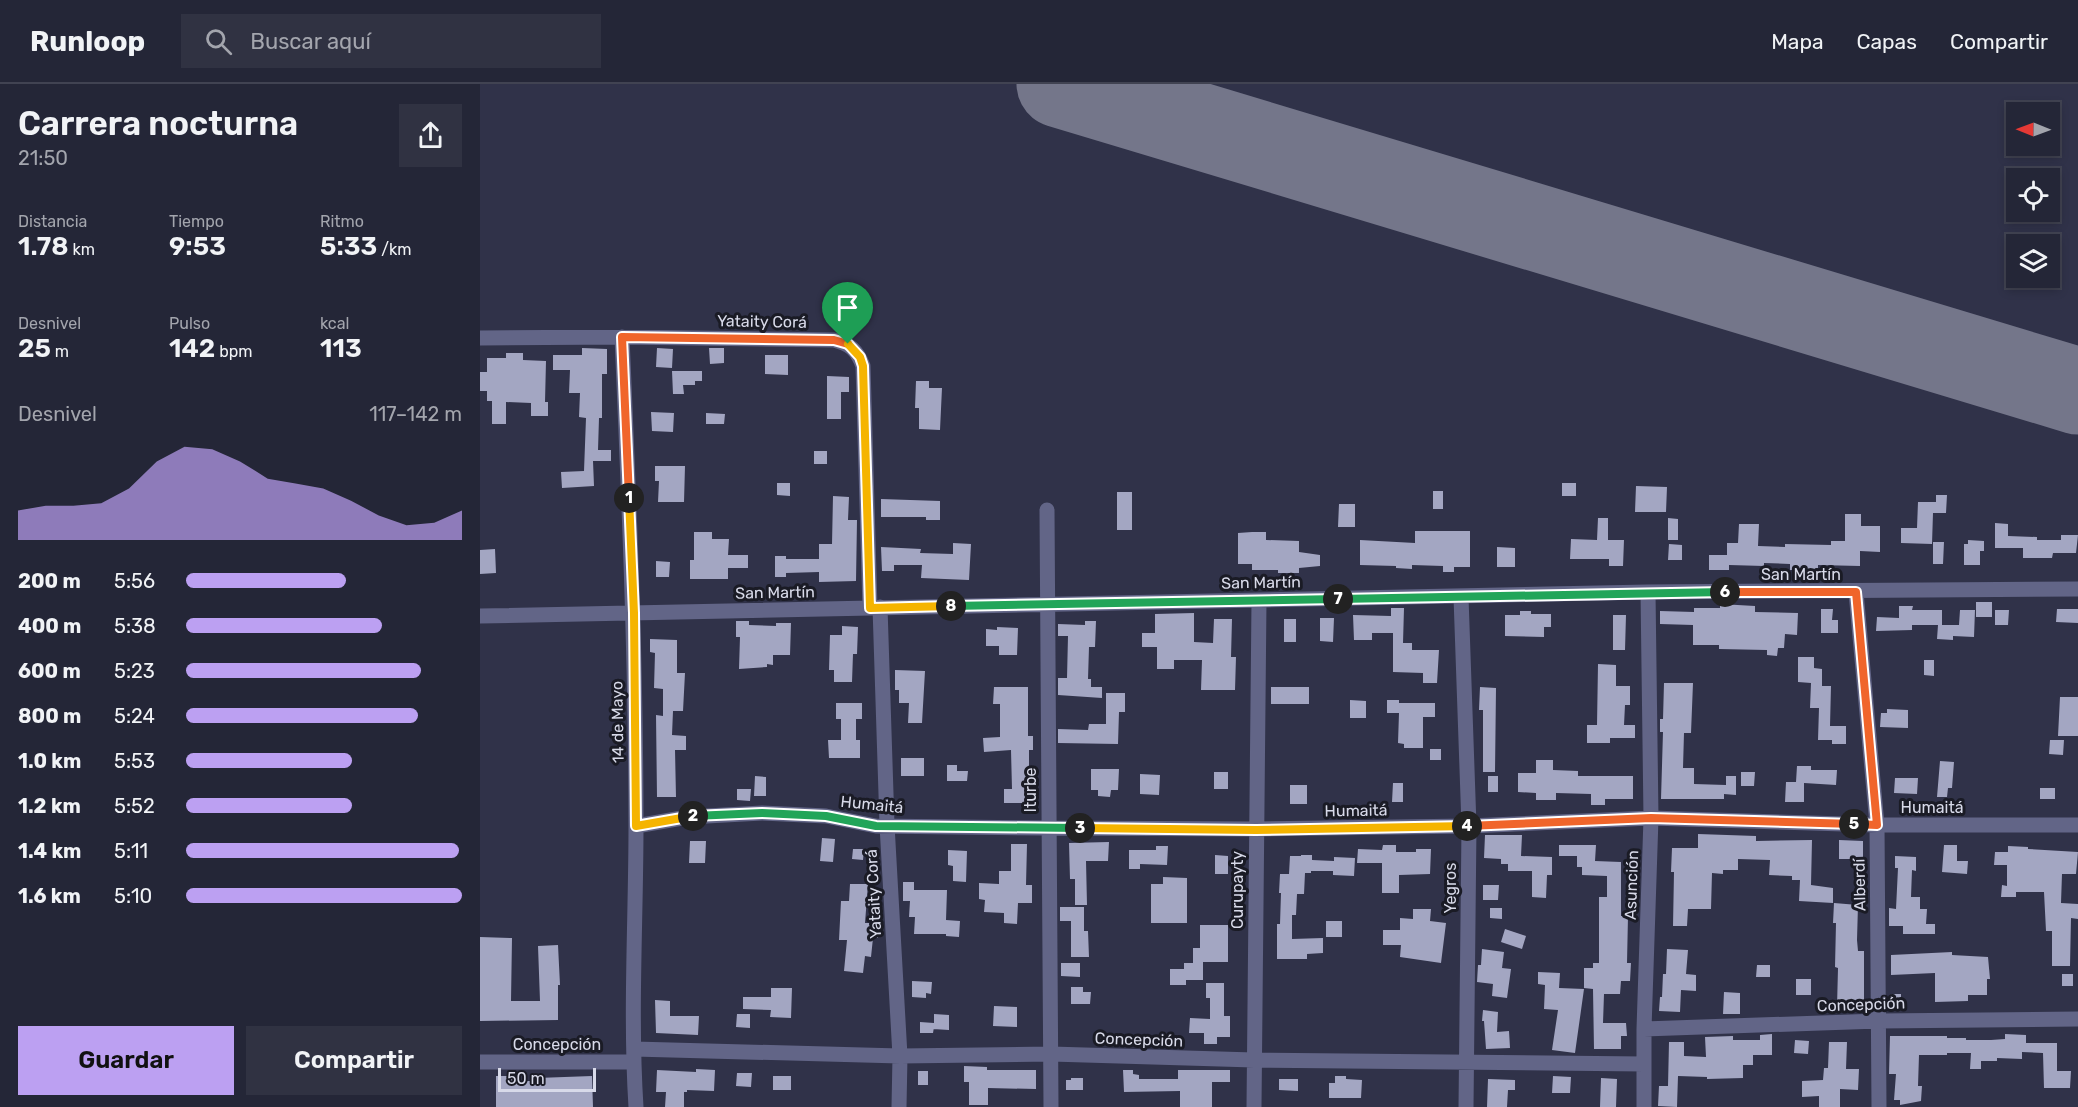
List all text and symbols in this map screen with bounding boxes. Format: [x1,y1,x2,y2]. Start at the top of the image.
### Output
search box [181,14,601,68]
text: Runloop [30,25,145,58]
icon: search [202,25,235,58]
text: Buscar aquí [250,28,371,55]
text: Mapa [1771,29,1824,54]
text: Capas [1857,29,1917,54]
text: Compartir [1950,29,2048,54]
north arrow [2006,102,2060,156]
map controls [2006,102,2060,288]
text: Carrera nocturna [18,104,298,143]
button: share [399,104,462,167]
text: 21:50 [18,146,68,170]
button: locate [2006,168,2060,222]
text: Distancia [18,212,87,231]
text: Tiempo [169,212,224,231]
text: Ritmo [320,212,364,231]
text: 1.78 [18,231,69,262]
text: 9:53 [169,231,226,262]
text: 5:33 [320,231,377,262]
button: layers [2006,234,2060,288]
text: km [69,240,95,259]
text: /km [377,240,411,259]
pin [822,282,873,344]
icon: arrive [831,291,864,324]
street label: Yataity Corá [717,311,807,332]
text: Desnivel [18,314,81,333]
text: Pulso [169,314,210,333]
text: kcal [320,314,349,333]
text: 25 [18,333,51,364]
text: 142 [169,333,215,364]
text: 113 [320,333,362,364]
text: m [51,342,69,361]
text: bpm [215,342,252,361]
text: Desnivel [18,402,97,426]
text: 117–142 m [369,402,462,426]
pin: 1 [614,483,644,513]
text: 1 [625,488,633,507]
street label: San Martín [1761,565,1841,584]
text: 200 m [18,569,81,593]
text: 5:56 [114,569,155,593]
street label: San Martín [1221,572,1301,593]
pin: 6 [1710,577,1740,607]
street label: San Martín [735,582,815,603]
text: 6 [1720,582,1730,601]
pin: 7 [1323,584,1353,614]
text: 7 [1333,589,1343,608]
pin: 8 [936,591,966,621]
text: 8 [946,596,956,615]
text: 400 m [18,614,81,638]
text: 5:38 [114,614,156,638]
text: 600 m [18,659,81,683]
text: 5:23 [114,659,155,683]
street label: 14 de Mayo [607,681,628,763]
text: 800 m [18,704,81,728]
text: 5:24 [114,704,155,728]
text: 1.0 km [18,749,81,773]
text: 5:53 [114,749,155,773]
street label: Iturbe [1021,768,1040,812]
street label: Humaitá [840,792,904,817]
text: 1.2 km [18,794,81,818]
text: 5:52 [114,794,155,818]
street label: Humaitá [1900,798,1964,817]
street label: Humaitá [1324,800,1388,821]
pin: 2 [678,801,708,831]
text: 2 [688,806,698,825]
pin: 5 [1839,809,1869,839]
pin: 4 [1452,811,1482,841]
pin: 3 [1065,813,1095,843]
text: 5 [1849,814,1859,833]
text: 4 [1462,816,1472,835]
text: 3 [1075,818,1085,837]
text: 1.4 km [18,839,81,863]
text: 5:11 [114,839,148,863]
street label: Yataity Corá [862,849,885,939]
street label: Asunción [1621,850,1642,920]
street label: Curupayty [1228,851,1247,929]
street label: Alberdí [1850,858,1869,911]
street label: Yegros [1441,863,1460,913]
text: 1.6 km [18,884,81,908]
text: 5:10 [114,884,152,908]
street label: Concepción [1816,993,1906,1016]
button: Guardar [18,1026,234,1095]
button: Compartir [246,1026,462,1095]
street label: Concepción [1094,1028,1184,1051]
street label: Concepción [513,1035,601,1054]
scale bar [498,1065,596,1092]
text: 50 m [507,1069,545,1088]

